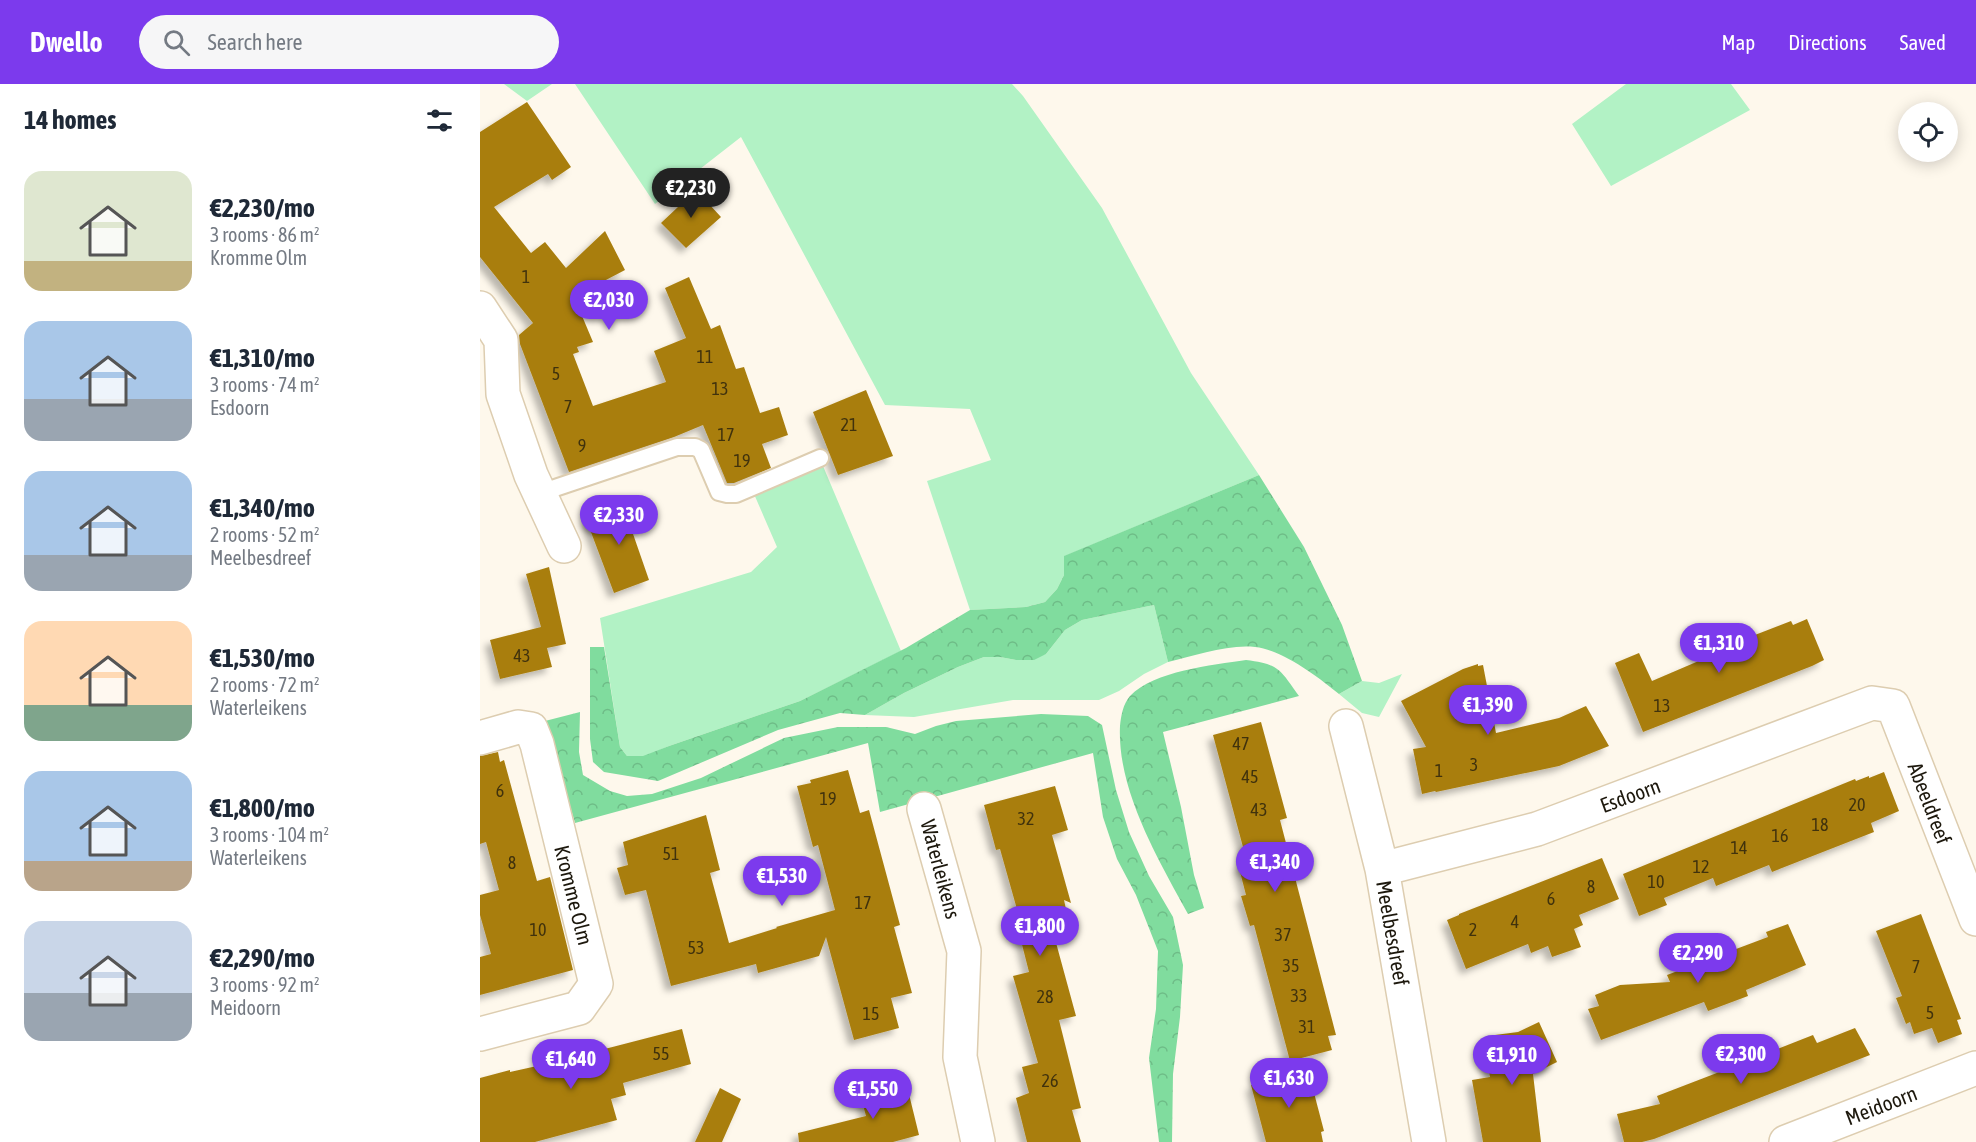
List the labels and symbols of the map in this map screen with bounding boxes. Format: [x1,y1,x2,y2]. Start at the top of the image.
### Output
pin: €2,230 [642,168,740,219]
house number: 1 [522,266,530,287]
pin: €2,030 [560,280,658,331]
house number: 11 [697,346,713,367]
house number: 5 [552,363,560,384]
house number: 13 [712,378,728,399]
house number: 7 [564,396,572,417]
house number: 21 [841,414,857,435]
house number: 17 [718,424,734,445]
house number: 9 [578,435,586,456]
house number: 19 [734,450,750,471]
pin: €2,330 [570,495,668,546]
pin: €1,310 [1670,623,1768,674]
house number: 43 [514,645,530,666]
pin: €1,390 [1439,685,1537,736]
house number: 13 [1654,695,1670,716]
house number: 47 [1233,733,1249,754]
house number: 3 [1470,754,1478,775]
street label: Abeeldreef [1903,759,1957,847]
house number: 1 [1435,760,1443,781]
house number: 45 [1242,766,1258,787]
street label: Esdoorn [1597,773,1663,817]
house number: 6 [496,780,504,801]
house number: 19 [820,788,836,809]
house number: 20 [1849,794,1865,815]
house number: 43 [1251,799,1267,820]
house number: 32 [1018,808,1034,829]
house number: 18 [1812,814,1828,835]
street label: Waterleikens [916,817,966,921]
house number: 16 [1772,825,1788,846]
house number: 14 [1731,837,1747,858]
pin: €1,340 [1226,842,1324,893]
street label: Kromme Olm [550,843,598,947]
house number: 51 [663,843,679,864]
house number: 8 [508,852,516,873]
pin: €1,530 [733,856,831,907]
house number: 12 [1693,856,1709,877]
house number: 10 [1648,871,1664,892]
house number: 8 [1587,876,1595,897]
street label: Meelbesdreef [1372,879,1414,988]
house number: 6 [1547,888,1555,909]
house number: 17 [855,892,871,913]
pin: €1,800 [991,906,1089,957]
house number: 4 [1511,911,1519,932]
house number: 10 [530,919,546,940]
house number: 2 [1469,919,1477,940]
house number: 37 [1275,924,1291,945]
pin: €2,290 [1649,933,1747,984]
house number: 53 [688,937,704,958]
house number: 35 [1283,955,1299,976]
house number: 7 [1912,956,1920,977]
house number: 33 [1291,985,1307,1006]
house number: 28 [1037,986,1053,1007]
house number: 5 [1926,1002,1934,1023]
house number: 15 [863,1003,879,1024]
house number: 31 [1299,1016,1315,1037]
pin: €2,300 [1692,1034,1790,1085]
pin: €1,910 [1463,1035,1561,1086]
pin: €1,640 [522,1039,620,1090]
house number: 55 [653,1043,669,1064]
pin: €1,630 [1240,1058,1338,1109]
pin: €1,550 [824,1069,922,1120]
house number: 26 [1042,1070,1058,1091]
street label: Meidoorn [1842,1080,1920,1130]

